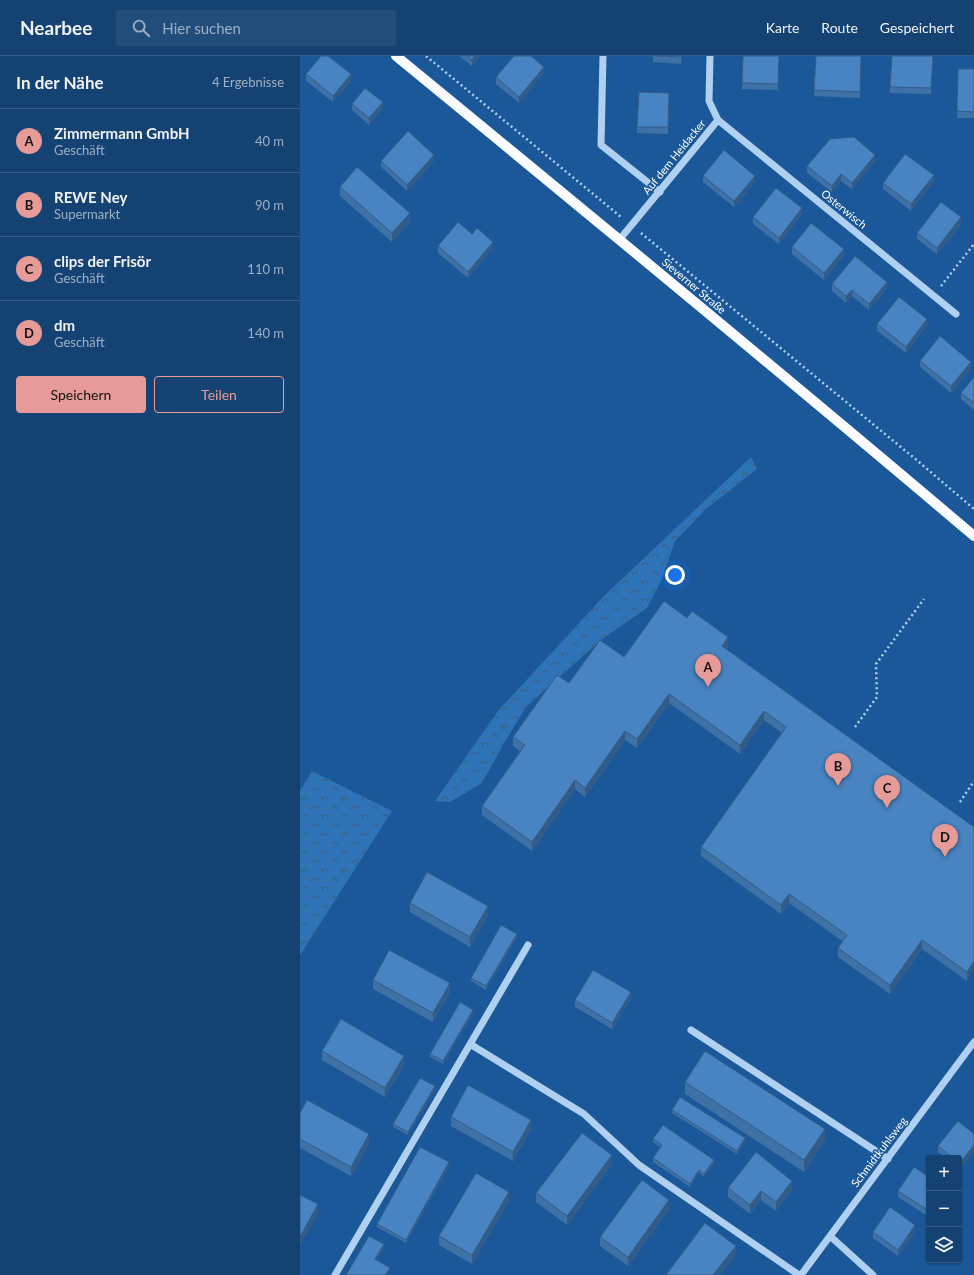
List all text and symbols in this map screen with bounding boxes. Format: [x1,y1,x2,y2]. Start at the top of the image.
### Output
search box [116,10,396,46]
text: Nearbee [20,16,92,39]
icon: search [130,17,152,39]
text: Hier suchen [162,19,241,37]
text: Karte [766,19,799,36]
text: Route [821,19,858,36]
text: Gespeichert [880,19,954,36]
text: In der Nähe [16,72,104,93]
text: 4 Ergebnisse [212,74,284,90]
street label: Auf dem Heidacker [639,117,708,197]
text: Zimmermann GmbH [54,124,190,142]
text: A [24,133,34,149]
text: 40 m [255,133,284,149]
text: Geschäft [54,142,105,158]
street label: Osterwisch [819,186,870,231]
text: REWE Ney [54,188,127,206]
text: B [25,197,33,213]
text: 90 m [255,197,284,213]
text: Supermarkt [54,206,120,222]
text: clips der Frisör [54,252,151,270]
street label: Sieverner Straße [660,255,729,316]
text: C [25,261,33,277]
text: 110 m [247,261,284,277]
text: Geschäft [54,270,105,286]
text: dm [54,316,75,334]
text: D [24,325,34,341]
text: 140 m [247,325,284,341]
text: Geschäft [54,334,105,350]
button: Speichern [16,376,146,413]
button: Teilen [154,376,284,413]
your location [665,565,685,585]
pin: A [695,654,721,687]
pin: B [825,753,851,786]
pin: C [874,775,900,808]
pin: D [932,824,958,857]
street label: Schmidtkuhlsweg [848,1114,909,1189]
map controls [926,1155,962,1263]
button: + [926,1155,962,1191]
button: − [926,1191,962,1227]
button: layers [926,1227,962,1263]

